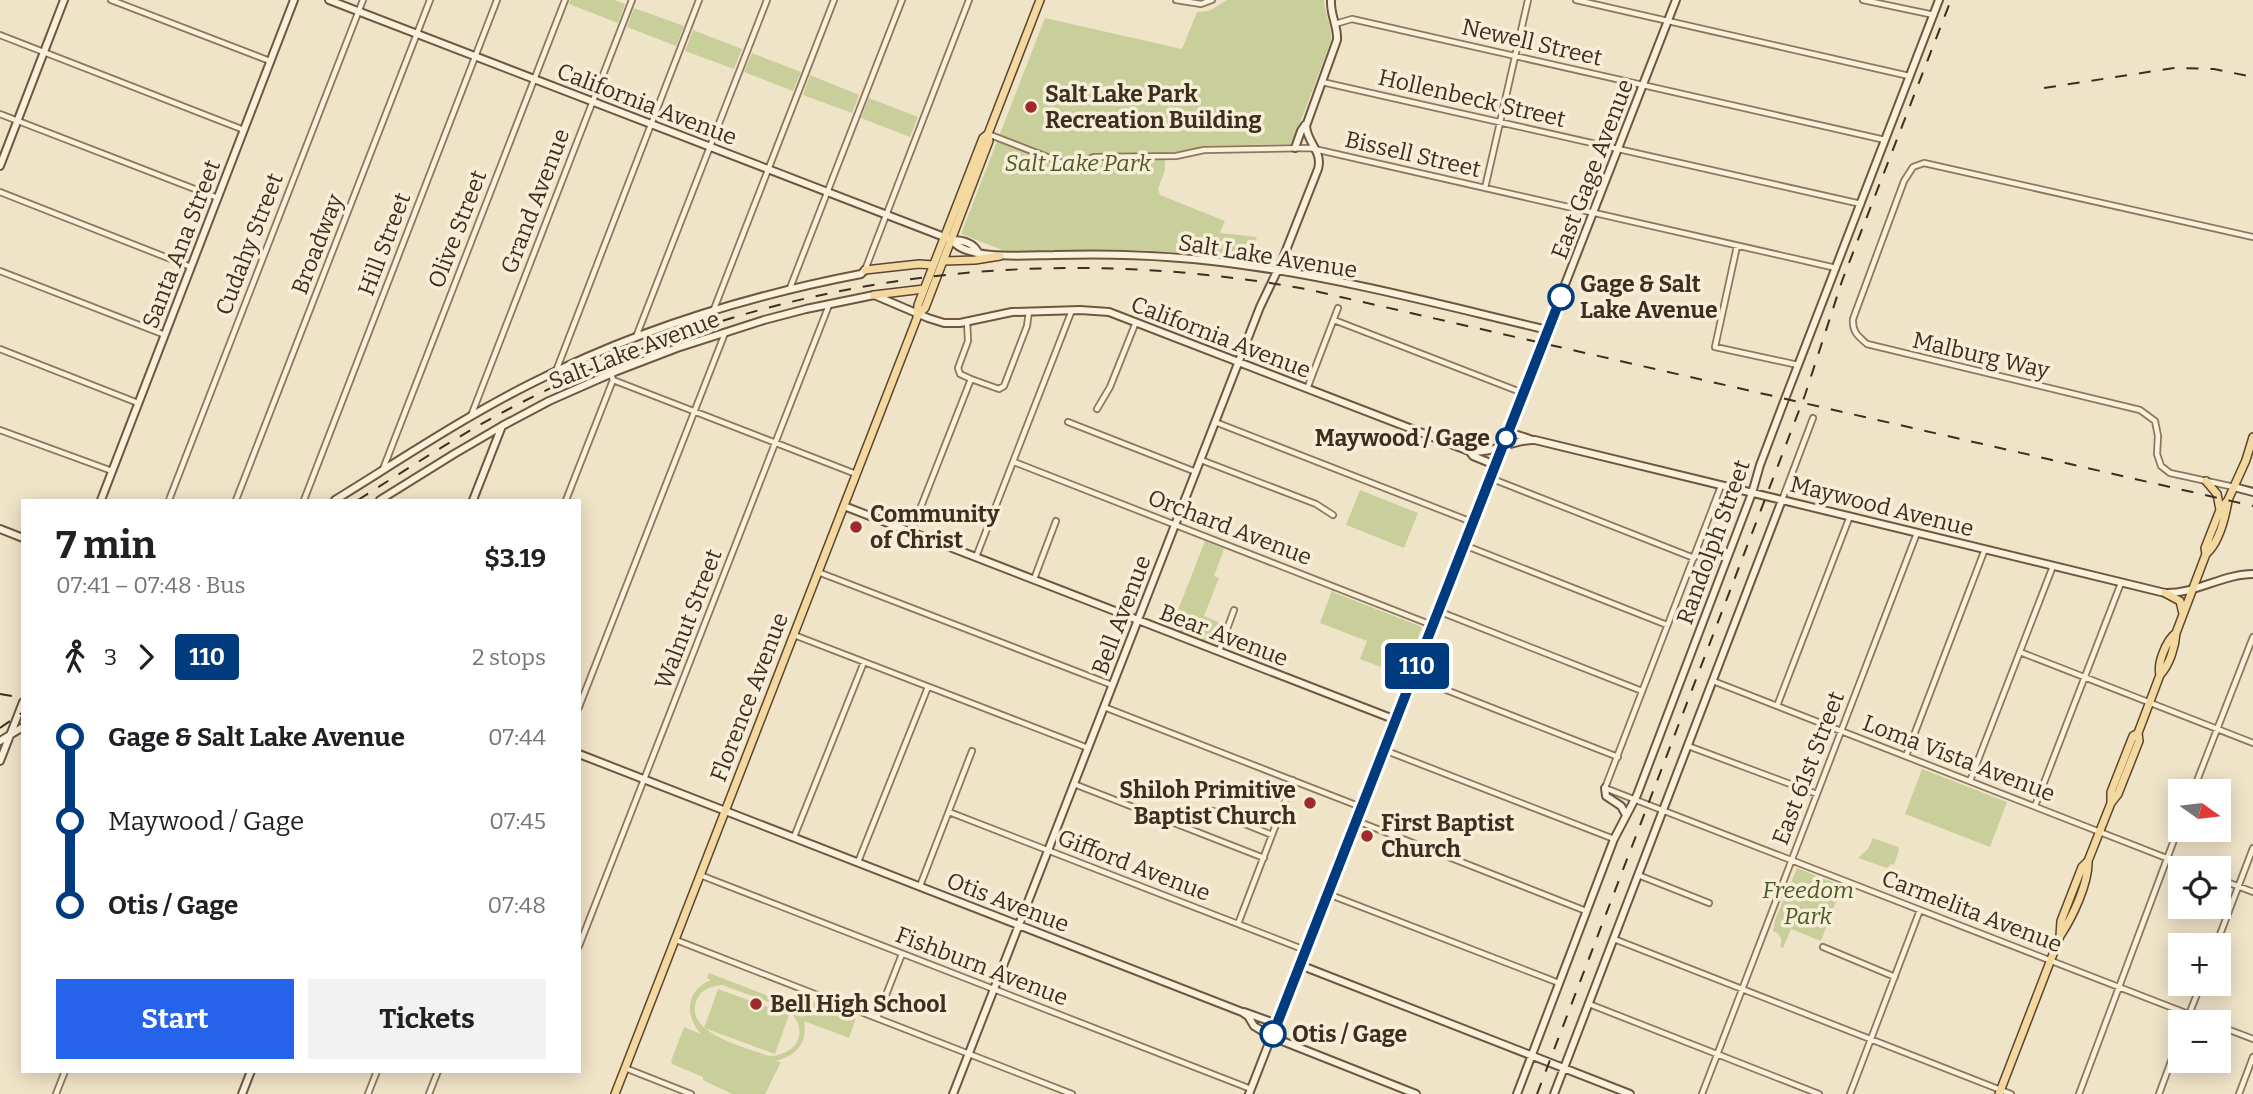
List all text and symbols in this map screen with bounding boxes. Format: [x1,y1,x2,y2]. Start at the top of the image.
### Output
street label: Newell Street [1459,12,1605,72]
street label: California Avenue [553,57,741,151]
street label: Hollenbeck Street [1376,63,1568,133]
street label: East Gage Avenue [1545,75,1639,263]
place label: Salt Lake Park Recreation Building [1045,80,1262,134]
marker: Salt Lake Park Recreation Building [1023,99,1039,115]
street label: Grand Avenue [495,125,575,277]
street label: Bissell Street [1342,125,1484,183]
park label: Salt Lake Park [1005,149,1152,177]
street label: Santa Ana Street [136,156,226,332]
street label: Olive Street [422,166,492,292]
street label: Cudahy Street [209,169,289,319]
street label: Broadway [285,189,349,298]
street label: Hill Street [352,189,416,299]
street label: Salt Lake Avenue [1177,228,1359,284]
place label: Gage & Salt Lake Avenue [1580,270,1718,324]
marker: Gage & Salt Lake Avenue [1548,284,1574,310]
street label: California Avenue [1127,290,1315,384]
street label: Salt Lake Avenue [545,305,723,395]
street label: Malburg Way [1910,326,2053,385]
place label: Maywood / Gage [1315,424,1490,452]
marker: Maywood / Gage [1496,428,1516,448]
street label: Randolph Street [1670,456,1756,628]
street label: Maywood Avenue [1787,470,1977,542]
street label: Orchard Avenue [1144,483,1316,571]
place label: Community of Christ [870,500,1000,554]
marker: Community of Christ [848,519,864,535]
text: 7 min [56,522,156,568]
text: $3.19 [484,543,546,574]
street label: Walnut Street [649,545,727,693]
street label: Bell Avenue [1085,551,1157,679]
text: 07:41 – 07:48 · Bus [56,571,245,599]
street label: Bear Avenue [1156,598,1292,672]
street label: Florence Avenue [704,609,794,785]
icon: walk [56,638,94,676]
icon: forward [127,638,165,676]
text: 3 [104,643,117,671]
text: 110 [189,643,225,671]
text: 2 stops [472,643,546,671]
line badge: 110 [1377,643,1457,689]
text: 110 [1399,652,1435,680]
street label: East 61st Street [1766,687,1850,849]
street label: Loma Vista Avenue [1859,708,2059,808]
text: Gage & Salt Lake Avenue [108,722,405,753]
text: 07:44 [488,723,546,751]
place label: Shiloh Primitive Baptist Church [1119,776,1296,830]
north arrow [2168,779,2231,842]
map controls [2168,779,2231,1073]
marker: Shiloh Primitive Baptist Church [1302,795,1318,811]
text: Maywood / Gage [108,806,304,837]
text: 07:45 [489,807,546,835]
place label: First Baptist Church [1381,809,1514,863]
street label: Gifford Avenue [1054,823,1214,907]
marker: First Baptist Church [1359,828,1375,844]
button: locate [2168,856,2231,919]
street label: Carmelita Avenue [1878,864,2066,958]
street label: Otis Avenue [943,866,1073,938]
park label: Freedom Park [1762,876,1854,930]
text: Otis / Gage [108,890,238,921]
text: 07:48 [488,891,546,919]
street label: Fishburn Avenue [892,920,1072,1012]
button: + [2168,933,2231,996]
button: Start [56,979,294,1059]
button: Tickets [308,979,546,1059]
place label: Bell High School [770,990,947,1018]
marker: Bell High School [748,996,764,1012]
button: − [2168,1010,2231,1073]
place label: Otis / Gage [1292,1020,1407,1048]
marker: Otis / Gage [1260,1021,1286,1047]

